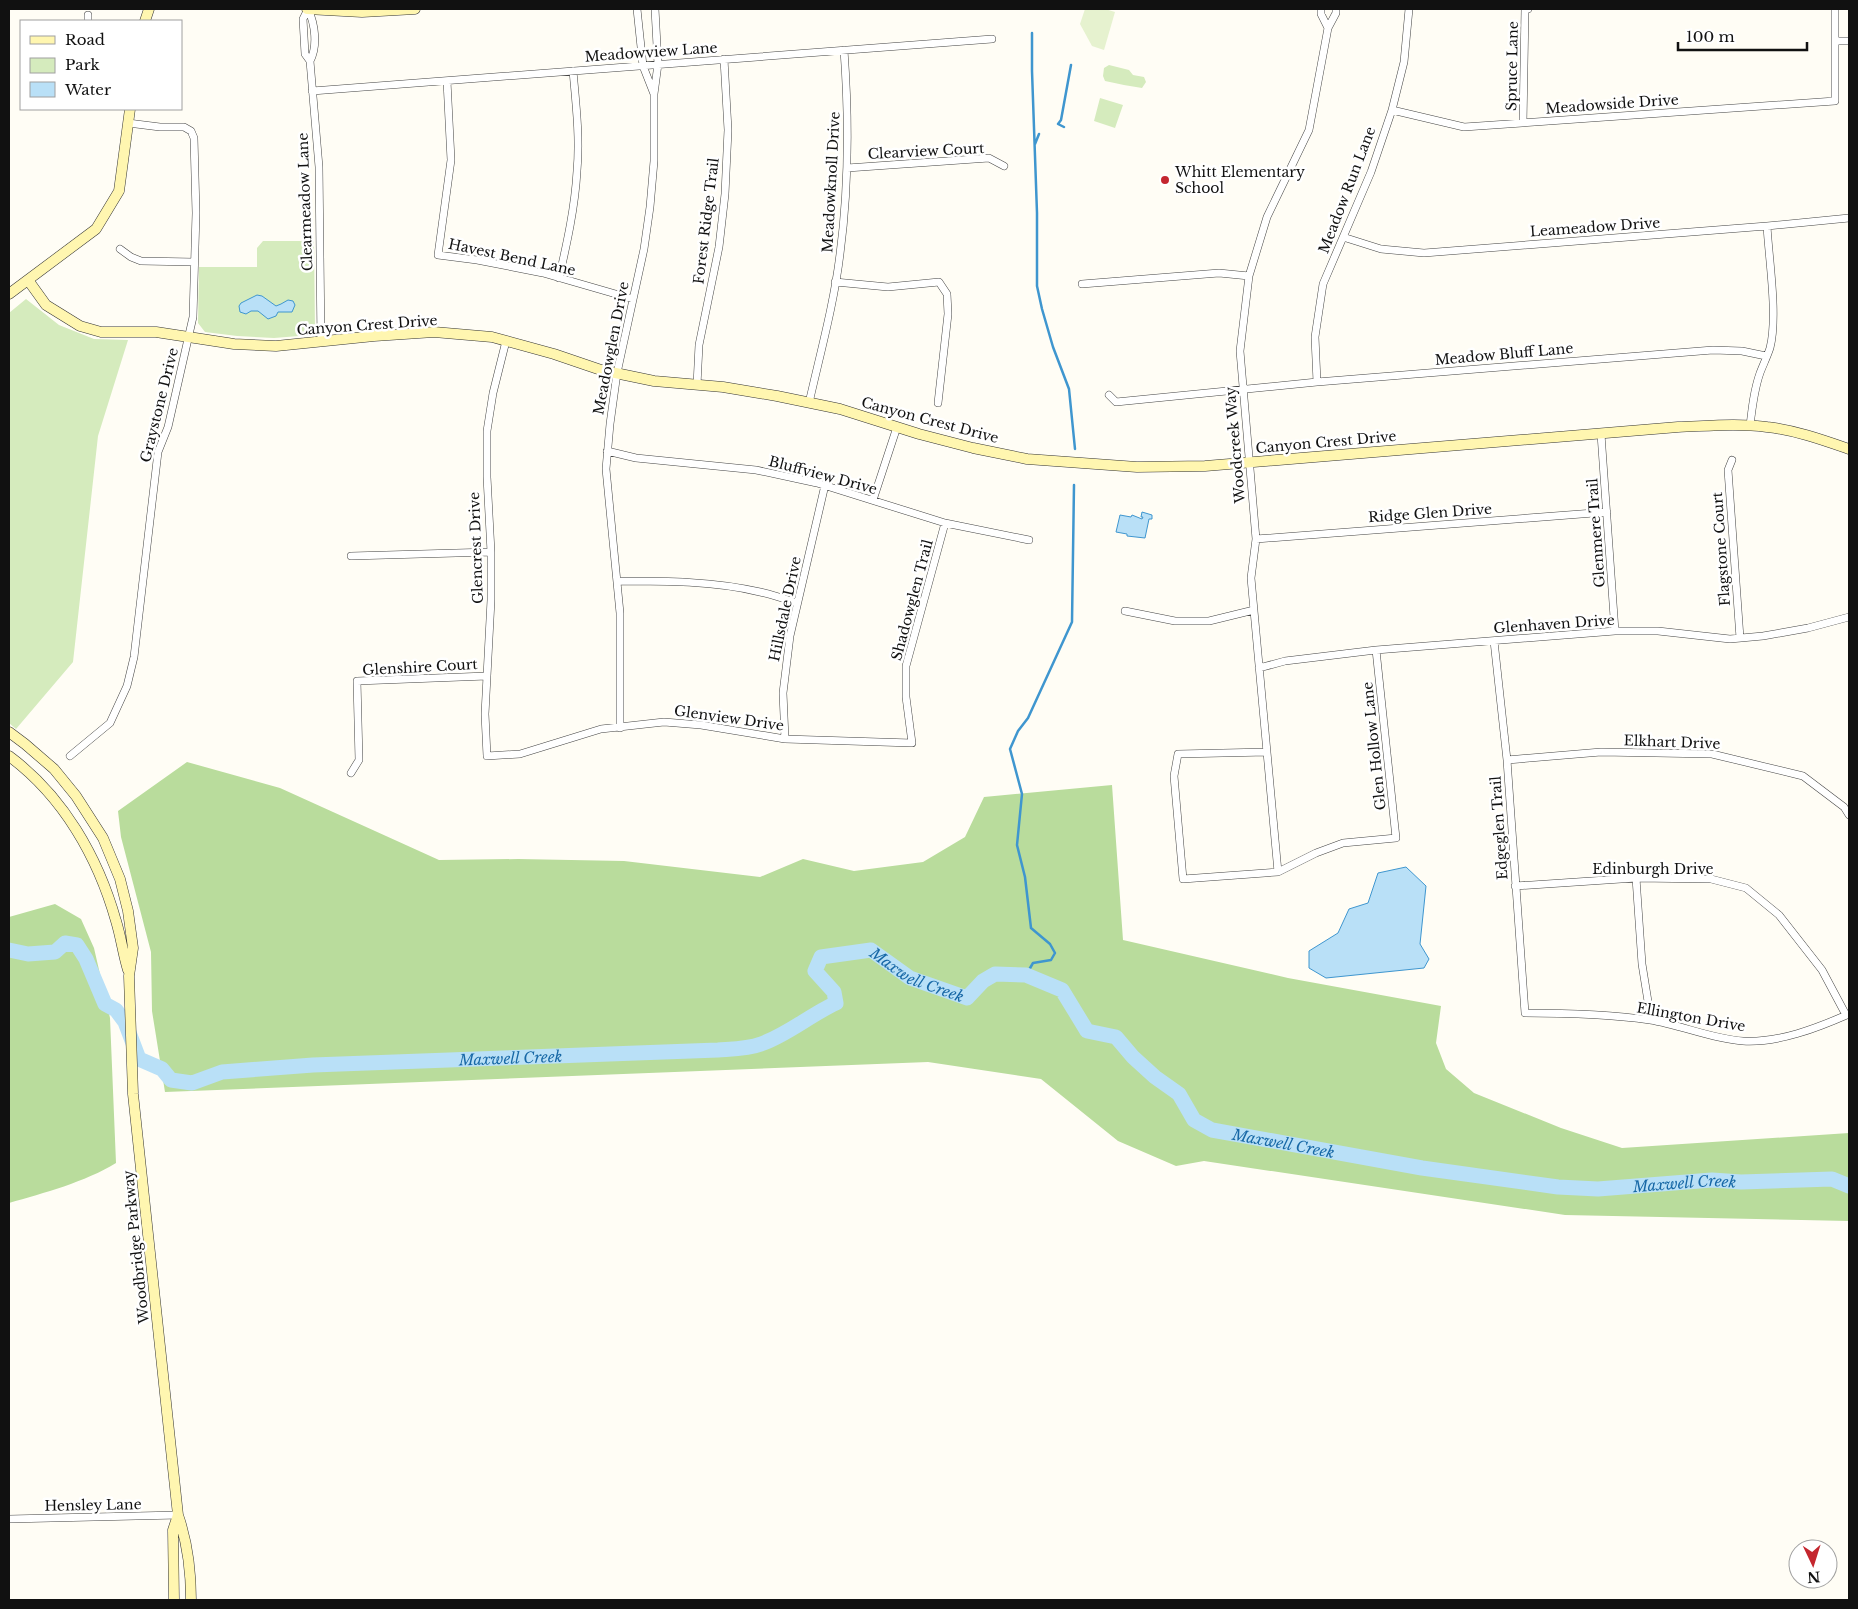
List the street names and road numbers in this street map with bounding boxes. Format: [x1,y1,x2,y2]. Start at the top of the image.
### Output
street label: Spruce Lane [1502,21,1522,111]
street label: Meadowview Lane [584,38,718,66]
street label: Meadowside Drive [1545,90,1679,118]
street label: Meadowknoll Drive [818,111,844,253]
street label: Meadow Run Lane [1315,124,1379,256]
street label: Clearmeadow Lane [294,132,316,272]
street label: Clearview Court [867,139,985,163]
street label: Forest Ridge Trail [689,156,723,285]
street label: Leameadow Drive [1529,213,1661,241]
street label: Havest Bend Lane [447,235,577,279]
street label: Meadowglen Drive [589,280,633,416]
street label: Canyon Crest Drive [296,311,438,339]
street label: Meadow Bluff Lane [1434,339,1574,369]
street label: Graystone Drive [136,346,182,464]
street label: Woodcreek Way [1221,386,1249,505]
street label: Canyon Crest Drive [859,393,1001,447]
street label: Canyon Crest Drive [1255,427,1397,457]
street label: Bluffview Drive [767,452,879,498]
street label: Glenmere Trail [1583,477,1609,588]
street label: Flagstone Court [1708,491,1734,607]
street label: Glencrest Drive [465,492,487,604]
street label: Ridge Glen Drive [1367,500,1493,526]
street label: Shadowglen Trail [887,537,937,663]
street label: Hillsdale Drive [765,555,805,663]
street label: Glenhaven Drive [1493,611,1615,637]
street label: Glenshire Court [362,655,479,679]
street label: Glen Hollow Lane [1358,681,1390,811]
street label: Glenview Drive [673,701,785,735]
street label: Elkhart Drive [1623,731,1721,753]
street label: Edgeglen Trail [1486,775,1512,881]
street label: Edinburgh Drive [1592,860,1714,878]
street label: Ellington Drive [1635,999,1747,1035]
street label: Woodbridge Parkway [119,1169,153,1326]
street label: Hensley Lane [44,1495,142,1515]

